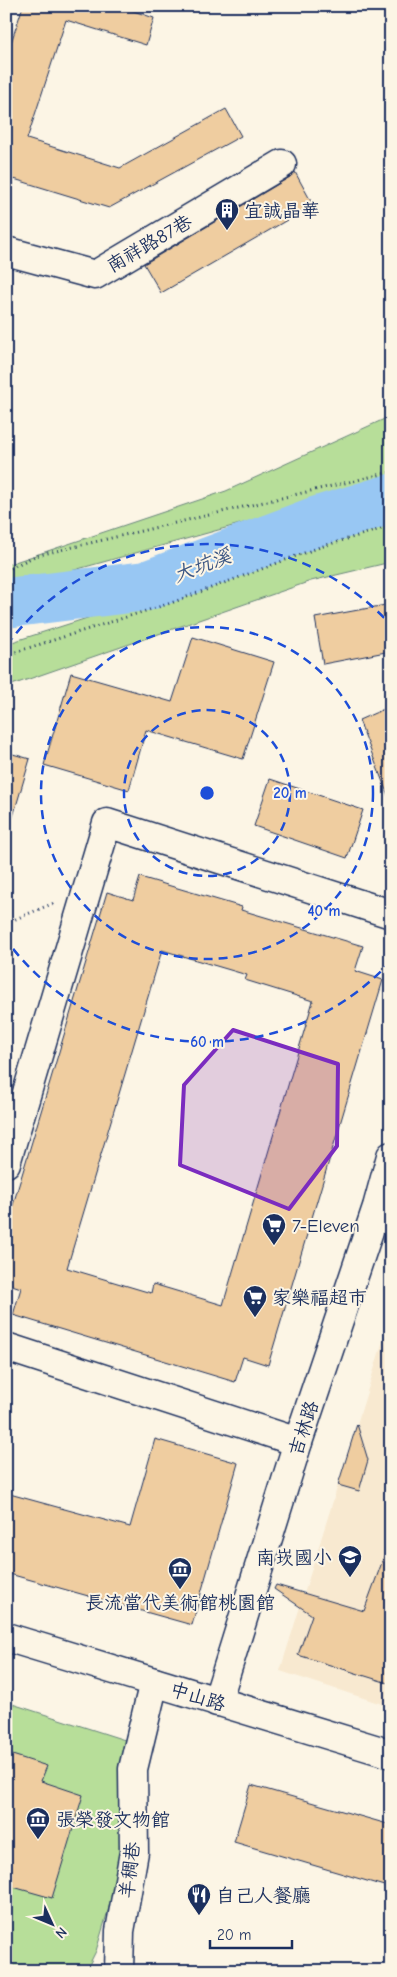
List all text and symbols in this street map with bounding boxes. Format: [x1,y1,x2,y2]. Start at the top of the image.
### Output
building icon: 宜誠晶華 [214,197,240,231]
place label: 宜誠晶華 [244,200,320,222]
street label: 南祥路87巷 [103,211,196,277]
water label: 大坑溪 [170,544,235,587]
centre of rings [198,784,216,802]
text: 20 m [273,784,307,802]
text: 40 m [308,902,341,920]
text: 60 m [190,1033,224,1051]
supermarket icon: 7-Eleven [261,1212,287,1246]
place label: 7-Eleven [292,1215,360,1237]
supermarket icon: 家樂福超市 [242,1284,268,1318]
place label: 家樂福超市 [272,1287,367,1309]
street label: 吉林路 [285,1398,323,1459]
school or university icon: 南崁國小 [337,1544,363,1578]
place label: 南崁國小 [256,1547,332,1569]
museum icon: 長流當代美術館桃園館 [167,1556,193,1590]
place label: 長流當代美術館桃園館 [85,1592,275,1614]
street label: 中山路 [167,1678,228,1716]
museum icon: 張榮發文物館 [25,1806,51,1840]
place label: 張榮發文物館 [56,1809,170,1831]
street label: 羊稠巷 [116,1840,144,1900]
restaurant icon: 自己人餐廳 [186,1882,212,1916]
place label: 自己人餐廳 [216,1885,311,1907]
north arrow [28,1900,78,1950]
scale bar [210,1917,292,1949]
text: N [52,1923,70,1942]
text: 20 m [217,1926,251,1944]

